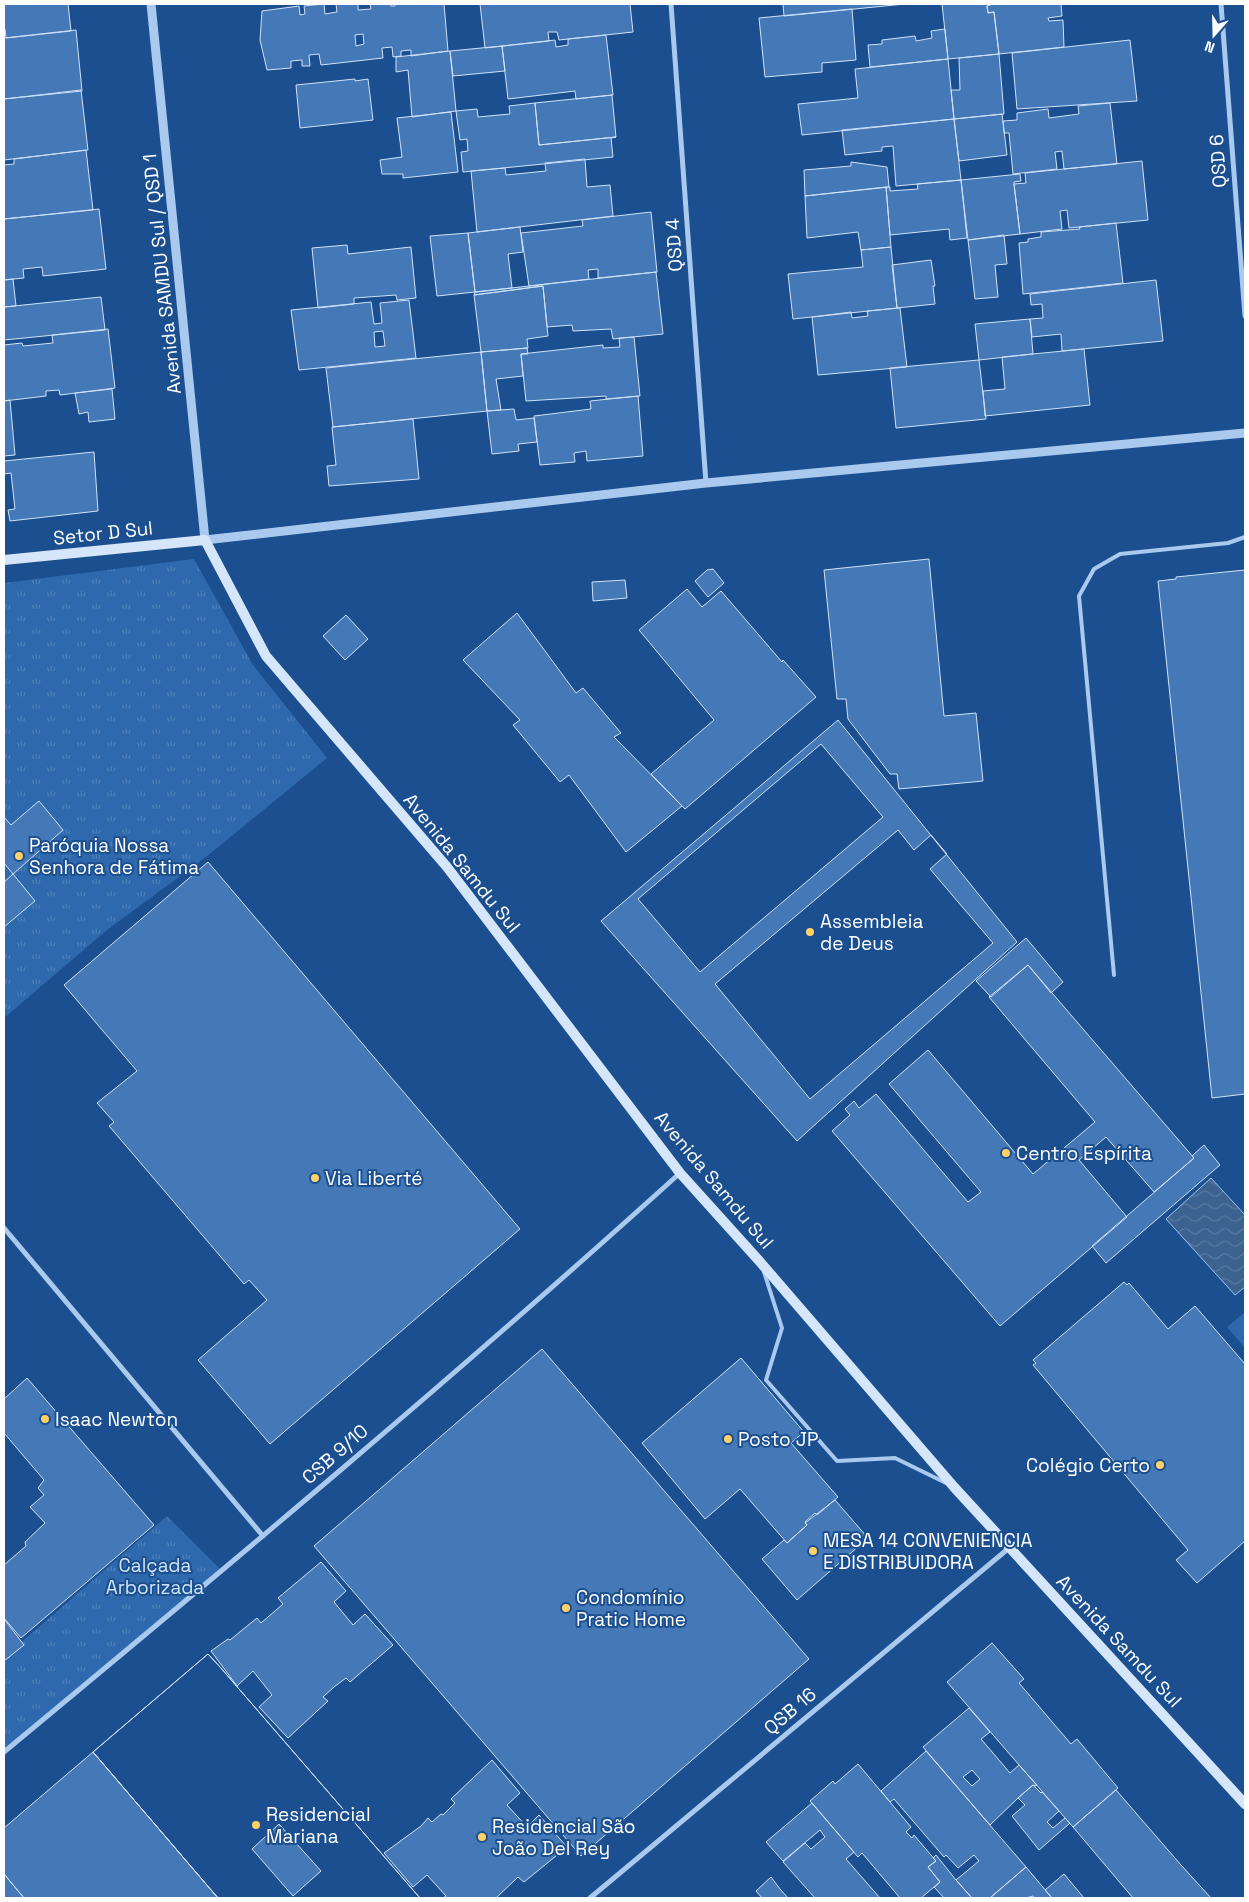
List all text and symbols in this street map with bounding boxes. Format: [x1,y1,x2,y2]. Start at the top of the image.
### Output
north arrow [1189,10,1239,60]
text: N [1202,37,1217,57]
street label: QSD 6 [1204,133,1232,189]
street label: Avenida SAMDU Sul / QSD 1 [137,153,187,395]
street label: QSD 4 [660,217,688,273]
street label: Setor D Sul [52,515,154,551]
street label: Avenida Samdu Sul [398,788,526,938]
place label: Paróquia Nossa Senhora de Fátima [29,833,199,880]
marker: Paróquia Nossa Senhora de Fátima [13,850,25,862]
place label: Assembleia de Deus [820,909,923,956]
marker: Assembleia de Deus [804,926,816,938]
street label: Avenida Samdu Sul [649,1106,779,1254]
place label: Centro Espírita [1016,1141,1152,1166]
marker: Centro Espírita [1000,1147,1012,1159]
place label: Via Liberté [325,1166,423,1191]
marker: Via Liberté [309,1172,321,1184]
place label: Isaac Newton [55,1407,178,1432]
marker: Isaac Newton [39,1413,51,1425]
street label: CSB 9/10 [297,1418,373,1490]
place label: Posto JP [738,1427,818,1452]
marker: Posto JP [722,1433,734,1445]
place label: Colégio Certo [1026,1453,1150,1478]
marker: Colégio Certo [1154,1459,1166,1471]
place label: MESA 14 CONVENIENCIA E DISTRIBUIDORA [823,1528,1032,1575]
marker: MESA 14 CONVENIENCIA E DISTRIBUIDORA [807,1545,819,1557]
park label: Calçada Arborizada [106,1553,204,1600]
street label: Avenida Samdu Sul [1051,1569,1187,1713]
place label: Condomínio Pratic Home [576,1585,686,1632]
marker: Condomínio Pratic Home [560,1602,572,1614]
street label: QSB 16 [758,1682,822,1740]
place label: Residencial Mariana [266,1802,371,1849]
place label: Residencial São João Del Rey [492,1814,636,1861]
marker: Residencial Mariana [250,1819,262,1831]
marker: Residencial São João Del Rey [476,1831,488,1843]

